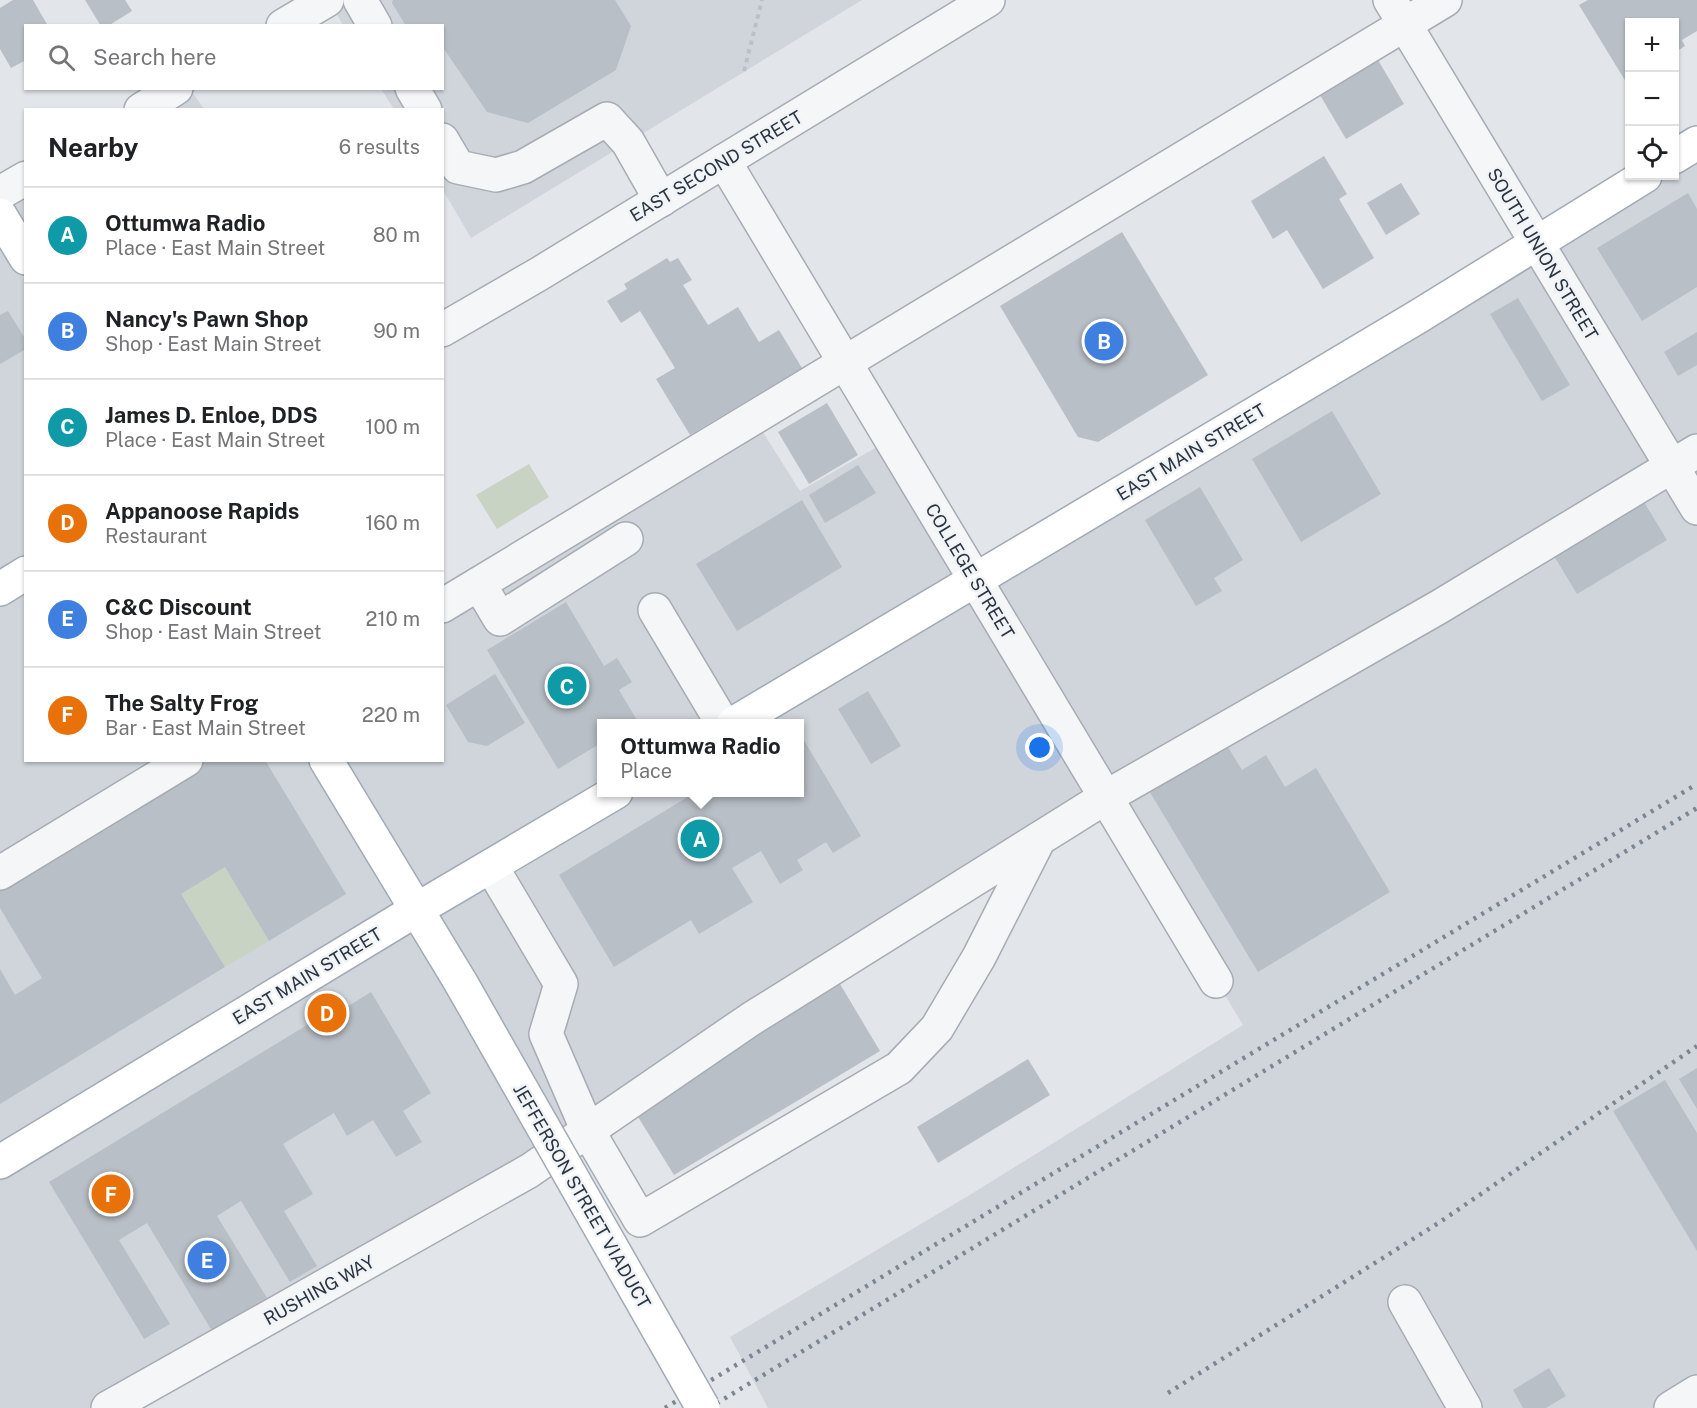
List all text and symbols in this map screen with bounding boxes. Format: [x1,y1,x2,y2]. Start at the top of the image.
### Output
map controls [1625,18,1679,180]
button: + [1625,18,1679,72]
search box [24,24,444,90]
icon: search [45,41,78,74]
text: Search here [93,44,217,70]
button: − [1625,72,1679,126]
street label: EAST SECOND STREET [626,106,806,226]
button: locate [1625,126,1679,180]
text: Nearby [48,132,138,163]
text: 6 results [339,135,420,159]
street label: SOUTH UNION STREET [1483,164,1603,344]
text: Ottumwa Radio [105,210,265,236]
text: A [60,223,75,247]
text: 80 m [373,223,420,247]
text: Place · East Main Street [105,236,325,260]
text: Nancy's Pawn Shop [105,306,308,332]
pin: B [1084,318,1124,364]
text: B [61,319,74,343]
text: 90 m [373,319,420,343]
text: Shop · East Main Street [105,332,322,356]
street label: EAST MAIN STREET [1113,399,1270,505]
text: James D. Enloe, DDS [105,402,318,428]
text: C [60,415,75,439]
text: 100 m [365,415,420,439]
text: Place · East Main Street [105,428,325,452]
text: Appanoose Rapids [105,498,299,524]
street label: COLLEGE STREET [921,499,1019,643]
text: D [60,511,75,535]
text: 160 m [365,511,420,535]
text: Restaurant [105,524,207,548]
text: C&C Discount [105,594,252,620]
text: E [61,607,74,631]
text: 210 m [366,607,420,631]
text: Shop · East Main Street [105,620,322,644]
pin: C [548,664,586,708]
text: The Salty Frog [105,690,258,716]
text: F [61,703,74,727]
text: 220 m [362,703,420,727]
text: Bar · East Main Street [105,716,306,740]
popup [597,719,804,797]
text: Ottumwa Radio [620,733,781,759]
your location [1025,733,1054,762]
text: Place [620,759,672,783]
pin: A [680,816,720,862]
street label: EAST MAIN STREET [229,923,386,1029]
pin: D [308,990,346,1036]
street label: JEFFERSON STREET VIADUCT [509,1080,655,1312]
pin: F [92,1172,130,1216]
pin: E [188,1238,226,1282]
street label: RUSHING WAY [260,1251,378,1329]

